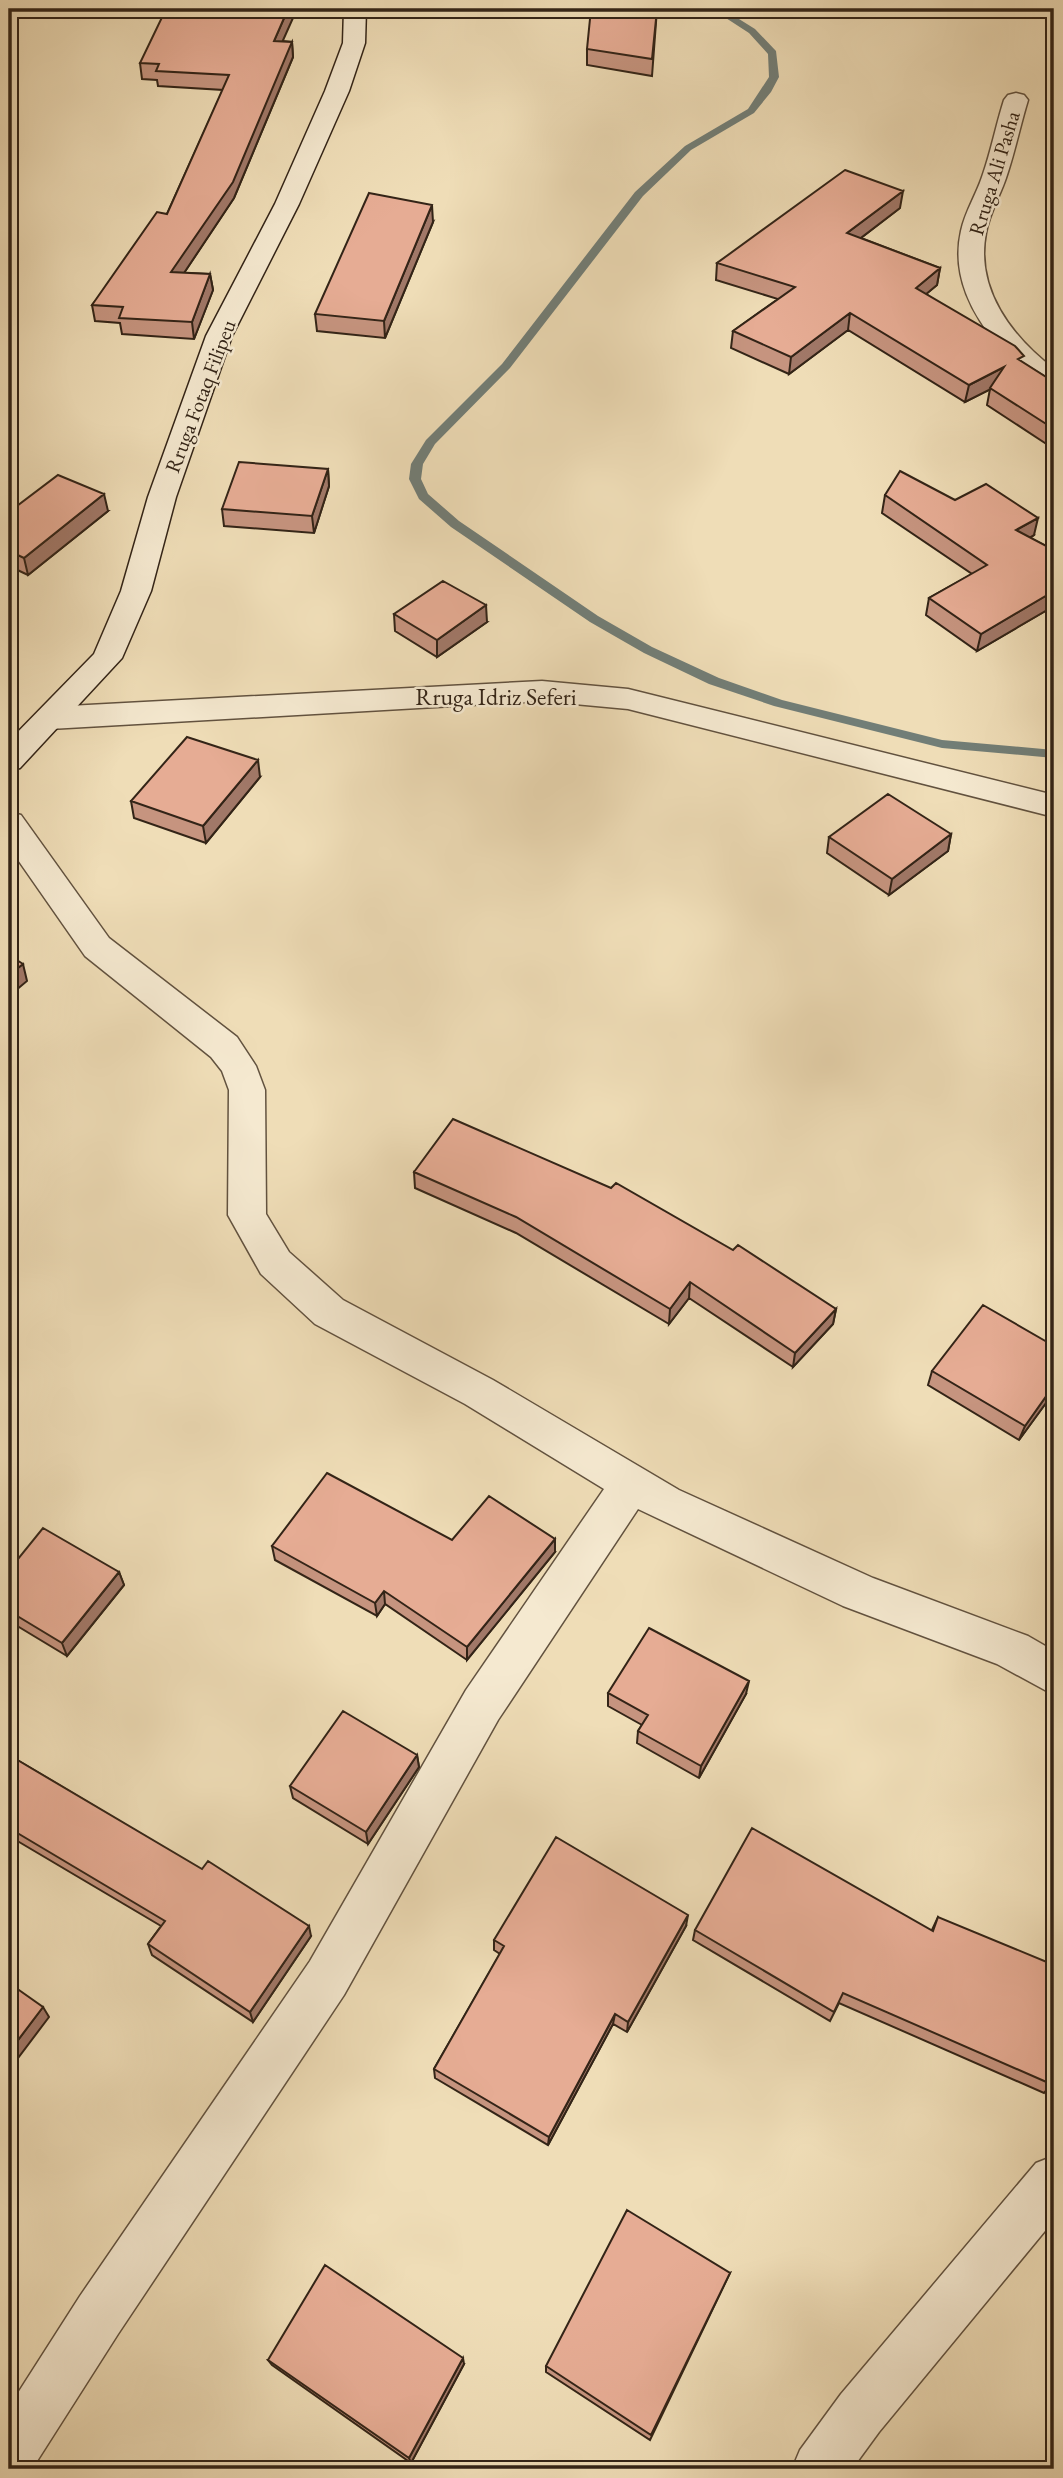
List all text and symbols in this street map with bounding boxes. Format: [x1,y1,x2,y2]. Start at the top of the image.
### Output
street label: Rruga Ali Pasha [962,107,1026,238]
street label: Rruga Fotaq Filipeu [158,316,242,476]
street label: Rruga Idriz Seferi [415,681,577,712]

